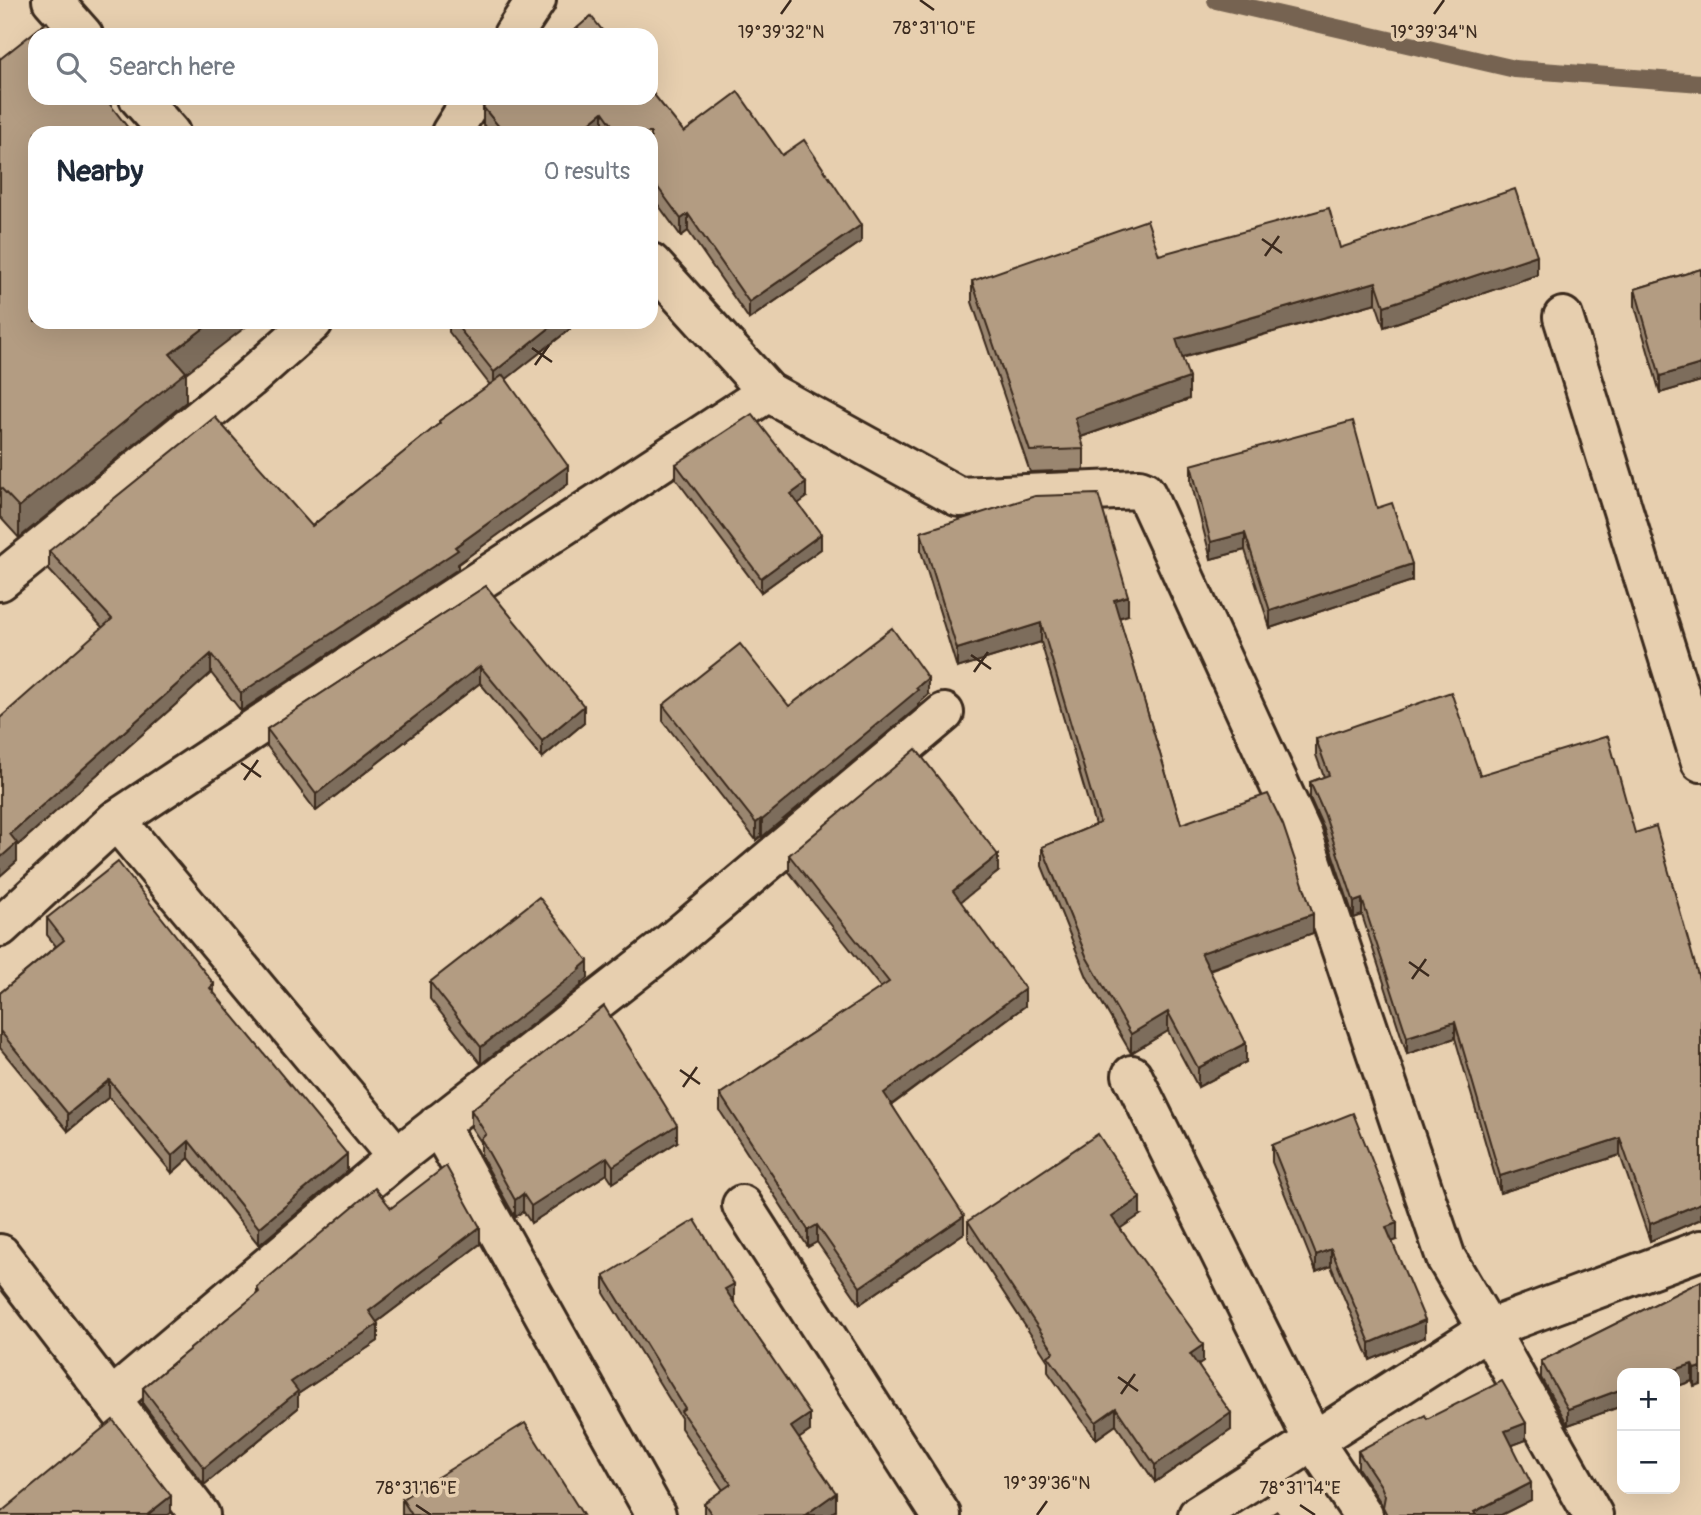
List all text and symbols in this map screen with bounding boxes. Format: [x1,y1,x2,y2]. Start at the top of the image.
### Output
text: 78°31'10"E [892,17,976,40]
text: 19°39'32"N [738,21,824,44]
text: 19°39'34"N [1390,21,1478,44]
search box [28,28,658,105]
icon: search [52,48,90,86]
text: Search here [108,51,235,83]
text: Nearby [56,153,143,190]
text: 0 results [544,157,630,186]
map controls [1617,1368,1680,1494]
button: + [1617,1368,1680,1431]
button: − [1617,1431,1680,1494]
text: 19°39'36"N [1003,1472,1091,1495]
text: 78°31'16"E [375,1477,457,1500]
text: 78°31'14"E [1259,1477,1341,1500]

